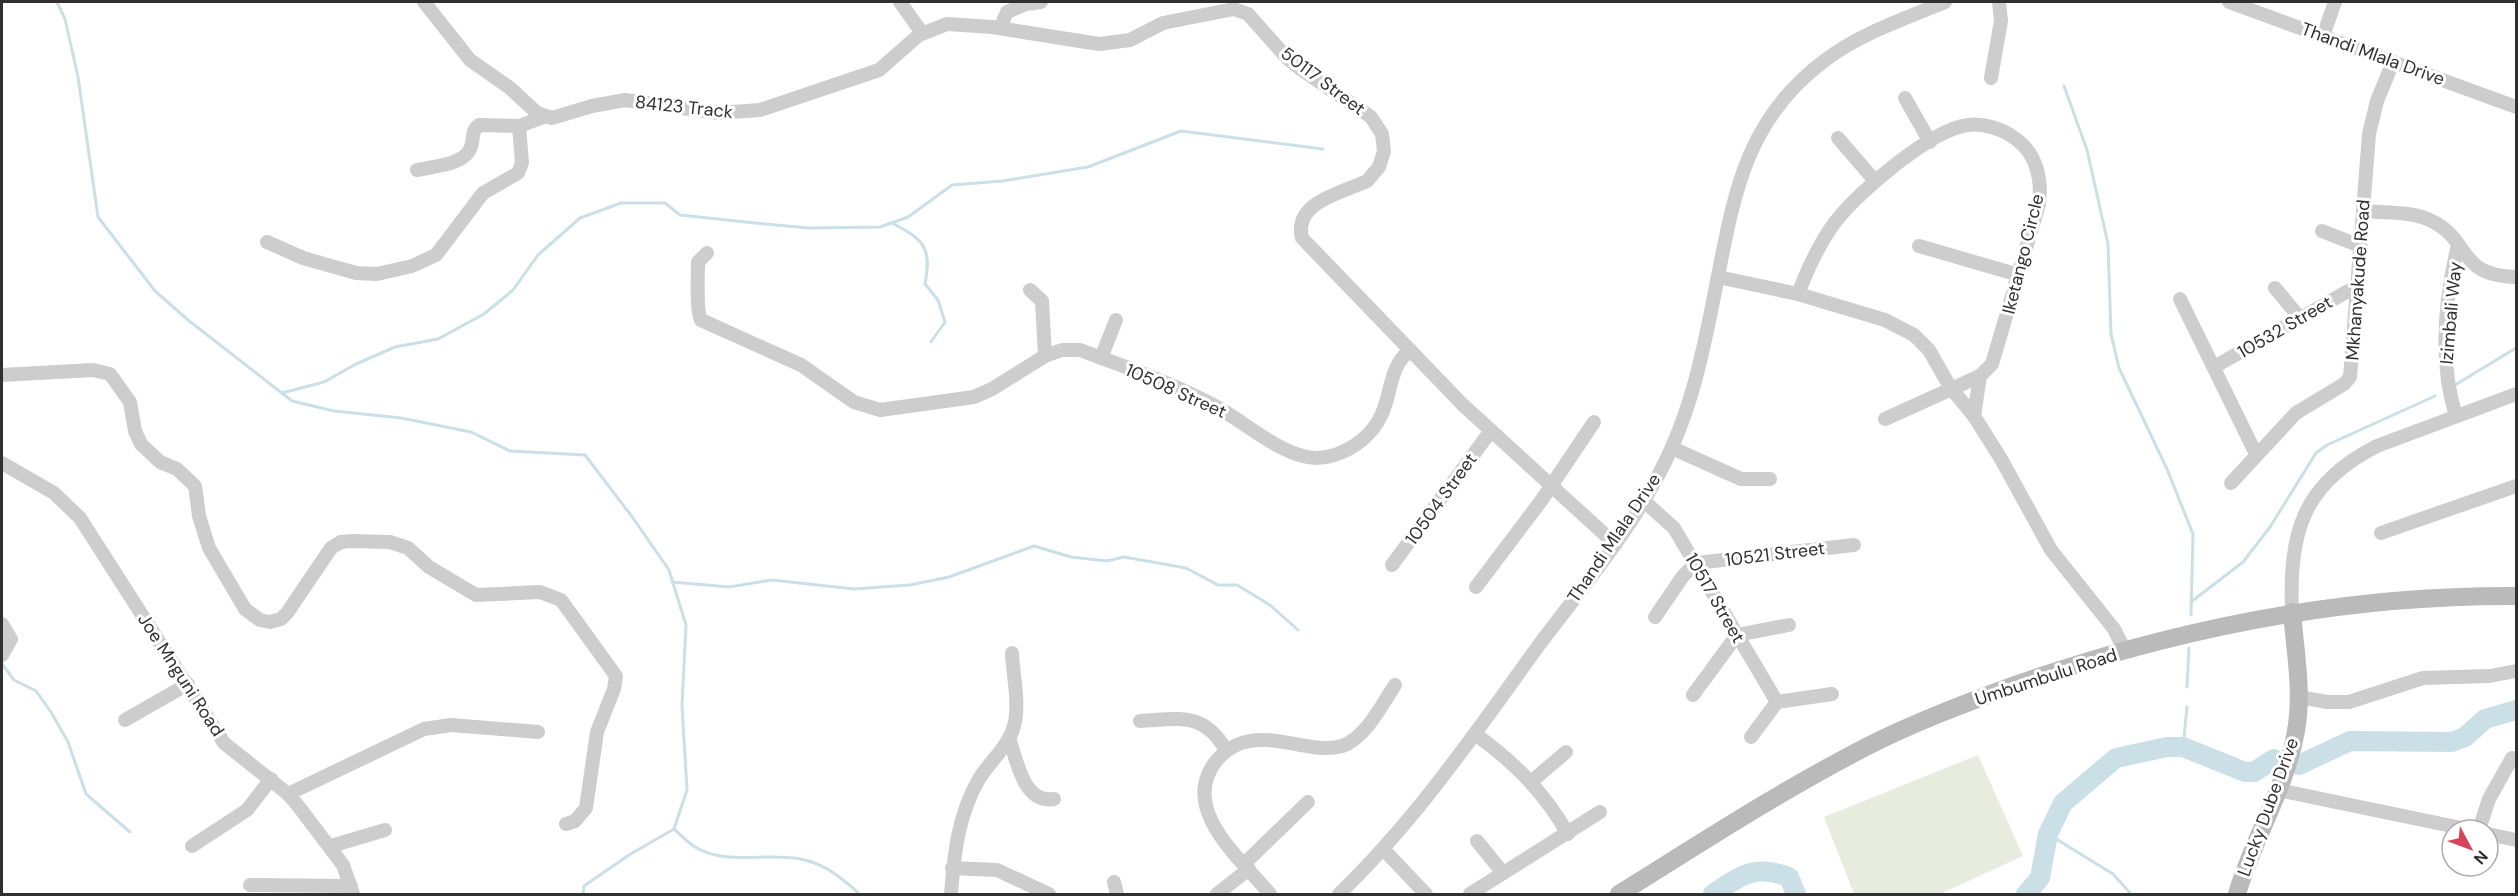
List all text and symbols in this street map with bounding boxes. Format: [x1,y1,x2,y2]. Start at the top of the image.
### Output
street label: Thandi Mlala Drive [2298,17,2448,91]
street label: 50117 Street [1276,41,1370,121]
street label: 84123 Track [634,90,734,124]
street label: Iketango Circle [1996,191,2050,317]
street label: Mkhanyakude Road [2340,199,2376,361]
street label: Izimbali Way [2435,261,2467,365]
street label: 10532 Street [2233,290,2337,364]
street label: 10508 Street [1122,358,1230,424]
street label: 10504 Street [1400,448,1482,550]
street label: Thandi Mlala Drive [1562,469,1666,607]
street label: 10521 Street [1724,536,1826,572]
street label: 10517 Street [1680,549,1750,647]
street label: Joe Mnguni Road [132,609,230,741]
street label: Umbumbulu Road [1972,643,2120,711]
street label: Lucky Dube Drive [2232,734,2304,880]
north arrow [2440,818,2500,878]
text: N [2469,846,2493,869]

